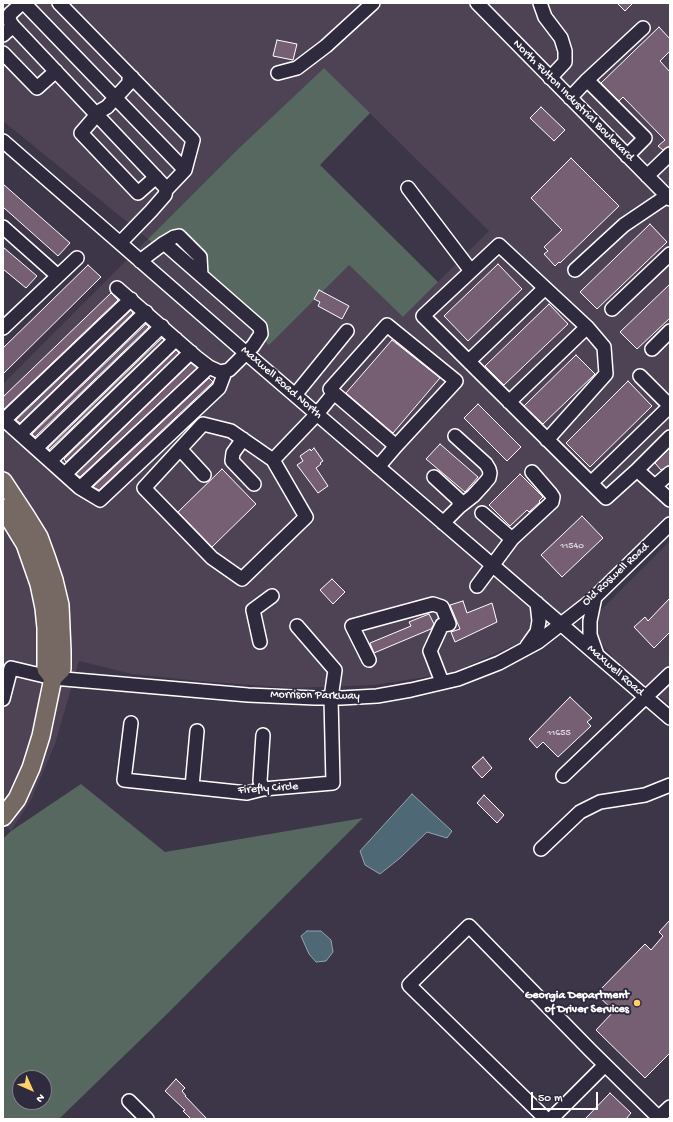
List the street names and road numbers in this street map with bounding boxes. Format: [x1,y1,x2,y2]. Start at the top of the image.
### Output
street label: North Fulton Industrial Boulevard [509,37,637,165]
street label: Maxwell Road North [237,344,325,422]
street label: Old Roswell Road [579,540,653,610]
street label: Maxwell Road [583,642,647,700]
street label: Morrison Parkway [270,688,360,704]
street label: Firefly Circle [237,780,299,798]

